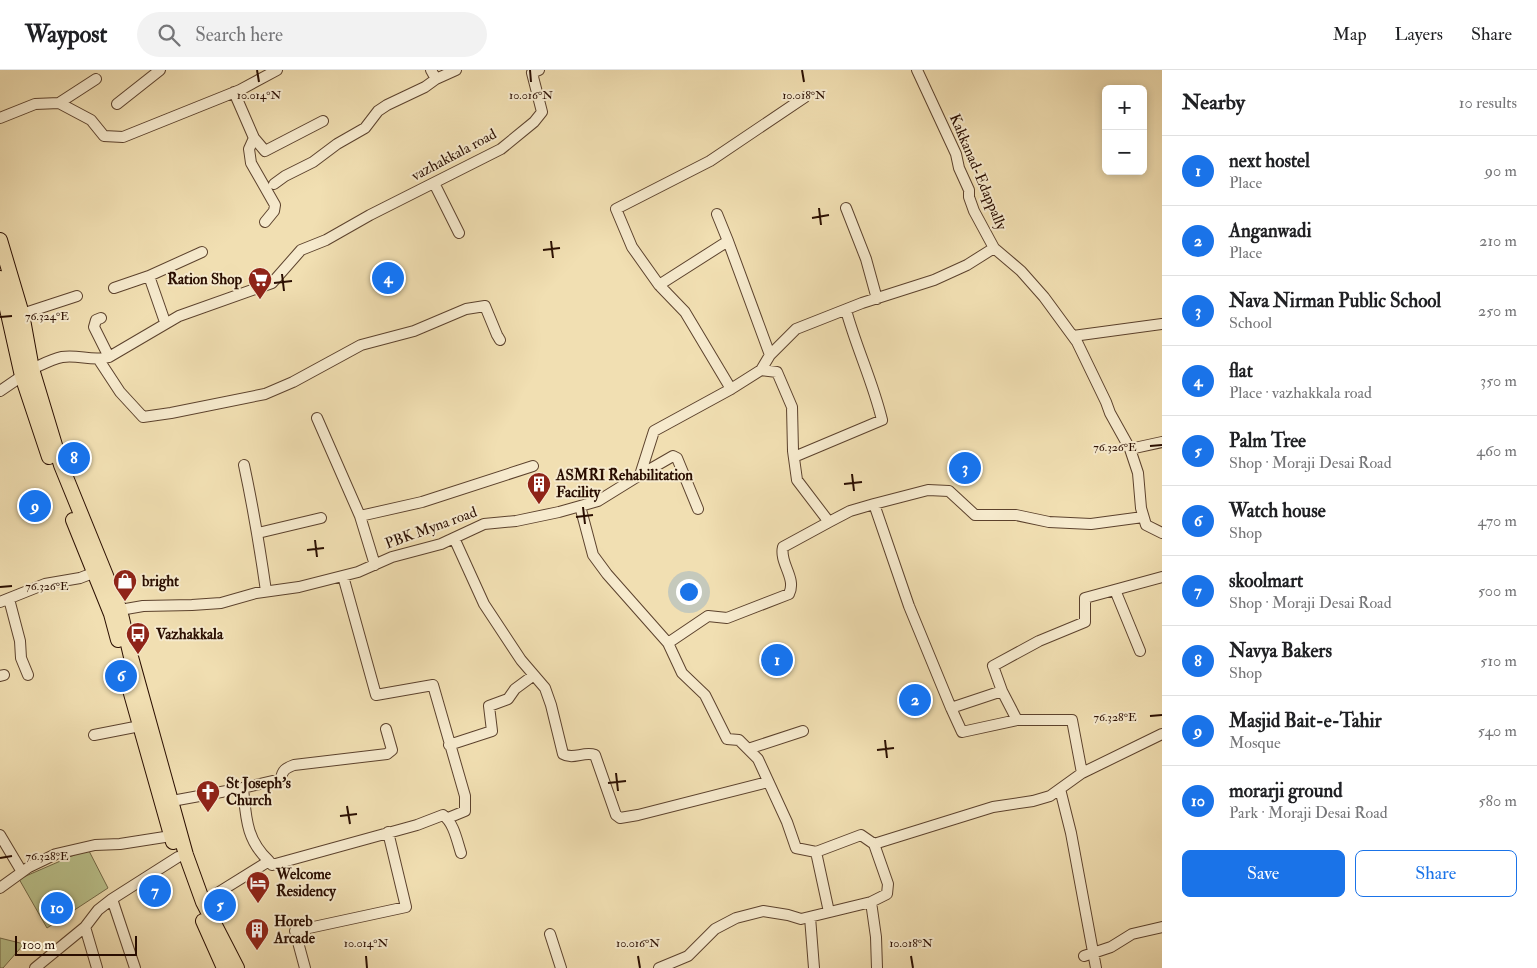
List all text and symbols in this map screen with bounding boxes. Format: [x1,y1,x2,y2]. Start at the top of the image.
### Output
search box [137,12,487,57]
text: Waypost [25,19,107,50]
icon: search [155,21,183,49]
text: Search here [195,23,283,47]
text: Map [1333,23,1367,46]
text: Layers [1395,23,1443,46]
text: Share [1471,23,1512,46]
map controls [1102,85,1147,175]
button: + [1102,85,1147,130]
text: 10.014°N [237,88,281,103]
text: 10.016°N [509,88,553,103]
text: 10.018°N [782,88,826,103]
text: Nearby [1182,89,1245,116]
text: 10 results [1459,93,1517,113]
street label: Kakkanad-Edappally [944,111,1011,234]
street label: vazhakkala road [407,124,500,186]
button: − [1102,130,1147,175]
text: next hostel [1229,149,1310,173]
text: 1 [1195,161,1201,181]
text: 90 m [1485,161,1517,181]
text: Place [1229,173,1262,193]
text: Anganwadi [1229,219,1311,243]
text: 2 [1194,231,1202,251]
text: 210 m [1479,231,1517,251]
text: Place [1229,243,1262,263]
pin: 4 [372,259,404,297]
supermarket icon: Ration Shop [247,266,273,300]
place label: Ration Shop [167,270,242,290]
text: Nava Nirman Public School [1229,289,1441,313]
text: 3 [1195,301,1201,321]
text: 250 m [1478,301,1517,321]
text: 76.324°E [25,309,69,324]
text: School [1229,313,1272,333]
text: flat [1229,359,1253,383]
text: 4 [1194,371,1202,391]
text: 350 m [1480,371,1517,391]
text: Place · vazhakkala road [1229,383,1372,403]
text: Palm Tree [1229,429,1306,453]
pin: 8 [58,439,90,477]
text: 76.326°E [1093,440,1137,455]
text: 5 [1194,441,1202,461]
text: 460 m [1476,441,1517,461]
pin: 3 [949,449,981,487]
text: Shop · Moraji Desai Road [1229,453,1392,473]
place label: ASMRI Rehabilitation Facility [555,466,693,503]
building icon: ASMRI Rehabilitation Facility [526,471,552,505]
pin: 9 [19,487,51,525]
text: Watch house [1229,499,1326,523]
street label: PBK Myna road [382,502,480,553]
text: 6 [1194,511,1202,531]
text: 470 m [1477,511,1517,531]
text: Shop [1229,523,1262,543]
shop icon: bright [112,568,138,602]
text: skoolmart [1229,569,1303,593]
place label: bright [141,572,179,592]
text: 76.326°E [25,579,69,594]
your location [676,579,702,605]
text: 7 [1194,581,1202,601]
text: 500 m [1478,581,1517,601]
text: Shop · Moraji Desai Road [1229,593,1392,613]
bus stop icon: Vazhakkala [125,621,151,655]
place label: Vazhakkala [155,625,224,644]
text: Navya Bakers [1229,639,1332,663]
pin: 1 [761,641,793,679]
text: 8 [1194,651,1202,671]
text: 510 m [1480,651,1517,671]
pin: 6 [105,657,137,695]
text: Shop [1229,663,1262,683]
pin: 2 [899,681,931,719]
text: Masjid Bait-e-Tahir [1229,709,1382,733]
text: 76.328°E [1093,710,1137,725]
text: 9 [1194,721,1202,741]
text: 540 m [1478,721,1517,741]
text: Mosque [1229,733,1281,753]
place label: St Joseph's Church [226,774,291,810]
church icon: St Joseph's Church [195,779,221,813]
text: morarji ground [1229,779,1343,803]
text: 10 [1191,791,1205,811]
text: 580 m [1478,791,1517,811]
text: Park · Moraji Desai Road [1229,803,1388,823]
text: 76.328°E [25,849,69,864]
button: Save [1182,850,1345,897]
button: Share [1355,850,1517,897]
place label: Welcome Residency [275,865,337,902]
hotel icon: Welcome Residency [245,870,271,904]
pin: 7 [139,872,171,910]
pin: 5 [204,886,236,924]
pin: 10 [41,889,73,927]
place label: Horeb Arcade [273,912,316,948]
building icon: Horeb Arcade [244,917,270,951]
scale bar [15,933,138,956]
text: 100 m [22,936,55,953]
text: 10.014°N [344,936,388,951]
text: 10.016°N [616,936,660,951]
text: 10.018°N [889,936,933,951]

